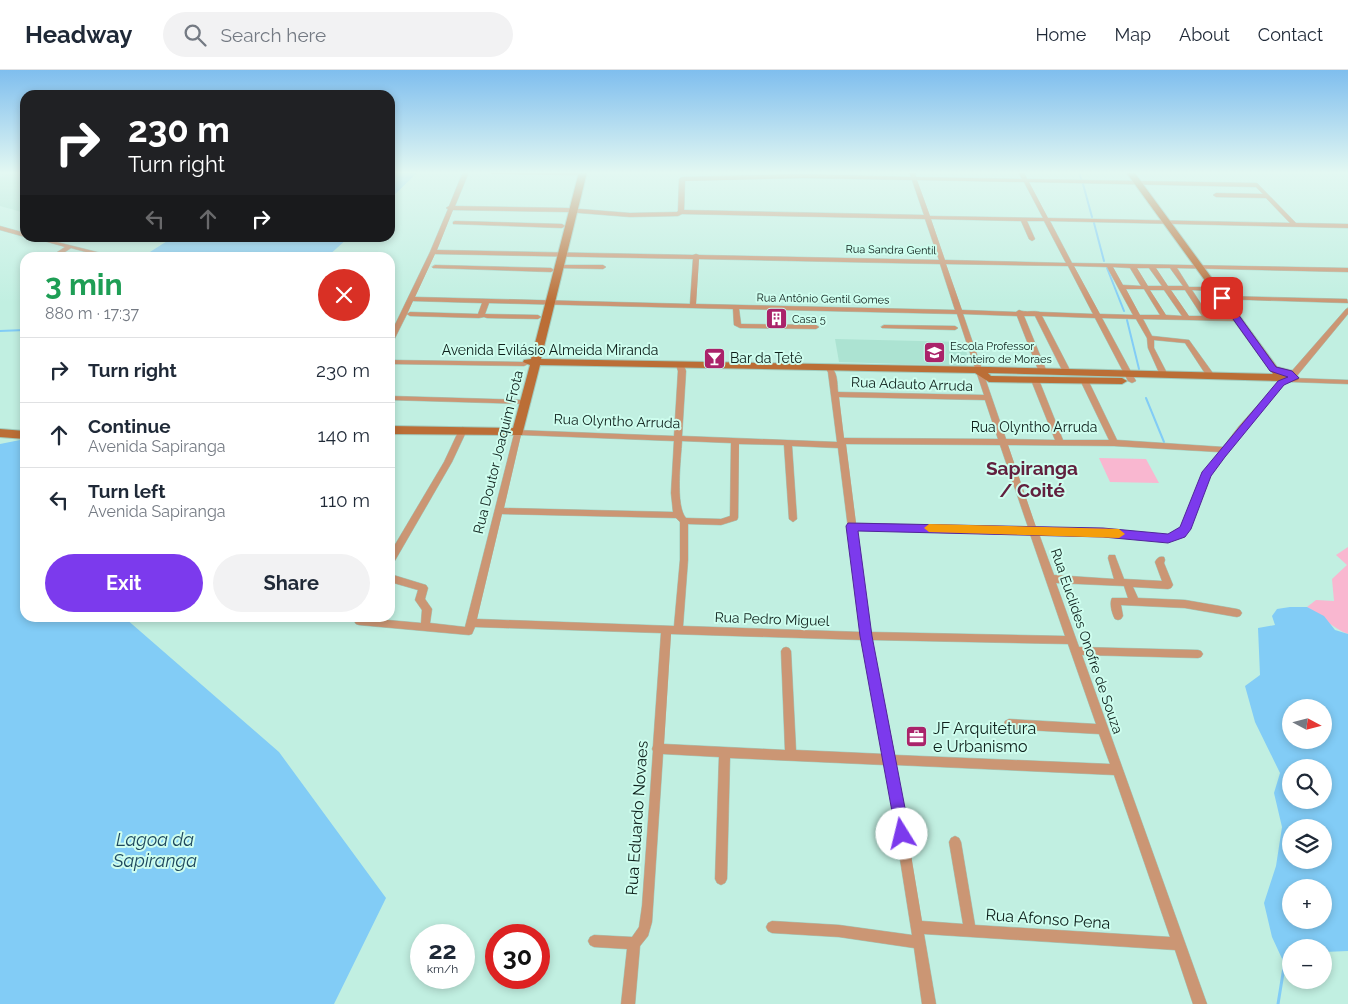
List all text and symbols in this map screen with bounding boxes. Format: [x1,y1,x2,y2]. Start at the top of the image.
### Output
search box [163,12,513,57]
text: Headway [25,20,133,49]
icon: search [181,21,209,49]
text: Search here [221,24,326,46]
text: Home [1035,24,1086,45]
text: Map [1114,24,1151,45]
text: About [1179,24,1230,45]
text: Contact [1258,24,1323,45]
text: 230 m [128,109,230,150]
icon: right [45,110,110,175]
text: Turn right [128,151,225,177]
icon: left [141,205,169,233]
icon: ahead [194,205,222,233]
icon: right [247,205,275,233]
street label: Rua Sandra Gentil [846,243,936,257]
text: 3 min [45,267,123,302]
button: close [318,269,370,321]
pin [1201,277,1243,319]
icon: arrive [1208,284,1236,312]
street label: Rua Antônio Gentil Gomes [757,291,889,307]
text: 880 m · 17:37 [45,304,139,323]
building icon: Casa 5 [764,307,788,331]
place label: Casa 5 [792,313,826,326]
school or university icon: Escola Professor Monteiro de Moraes [922,340,946,364]
place label: Escola Professor Monteiro de Moraes [950,340,1052,366]
street label: Avenida Evilásio Almeida Miranda [442,342,658,358]
bar icon: Bar da Tetê [702,346,726,370]
place label: Bar da Tetê [730,350,803,366]
icon: right [45,356,73,384]
text: Turn right [88,359,177,381]
text: 230 m [316,359,370,381]
street label: Rua Doutor Joaquim Frota [470,369,526,535]
street label: Rua Adauto Arruda [851,374,973,394]
street label: Rua Olyntho Arruda [553,411,681,431]
text: Continue [88,415,171,437]
street label: Rua Olyntho Arruda [971,419,1097,435]
icon: ahead [45,421,73,449]
text: 140 m [318,424,370,446]
text: Avenida Sapiranga [88,437,226,456]
district label: Sapiranga / Coité [986,457,1078,501]
text: Turn left [88,480,165,502]
icon: left [45,486,73,514]
text: 110 m [320,489,370,511]
text: Avenida Sapiranga [88,502,226,521]
street label: Rua Euclides Onofre de Souza [1048,546,1126,736]
button: Exit [45,554,203,612]
button: Share [213,554,370,612]
street label: Rua Pedro Miguel [714,609,830,629]
north arrow [1282,699,1332,749]
map controls [1282,699,1332,989]
place label: JF Arquitetura e Urbanismo [933,719,1036,756]
office icon: JF Arquitetura e Urbanismo [905,725,929,749]
street label: Rua Eduardo Novaes [622,740,652,896]
button: search [1282,759,1332,809]
position arrow [875,807,927,859]
button: layers [1282,819,1332,869]
water label: Lagoa da Sapiranga [112,829,197,871]
button: + [1282,879,1332,929]
street label: Rua Afonso Pena [985,905,1111,933]
speed limit sign: 30 [485,924,550,989]
text: 22 [428,935,457,965]
button: − [1282,939,1332,989]
text: km/h [427,962,458,976]

